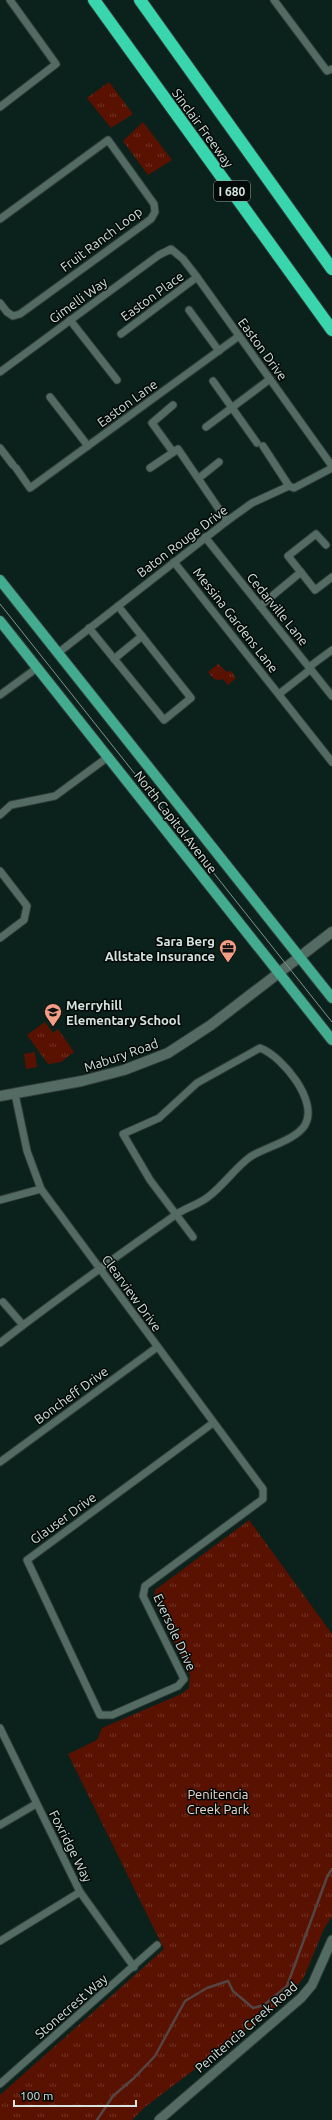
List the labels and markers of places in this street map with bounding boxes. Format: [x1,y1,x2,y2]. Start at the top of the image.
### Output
place label: Sara Berg Allstate Insurance [105,934,215,963]
office icon: Sara Berg Allstate Insurance [218,938,238,963]
place label: Merryhill Elementary School [66,998,181,1027]
school or university icon: Merryhill Elementary School [43,1002,63,1027]

